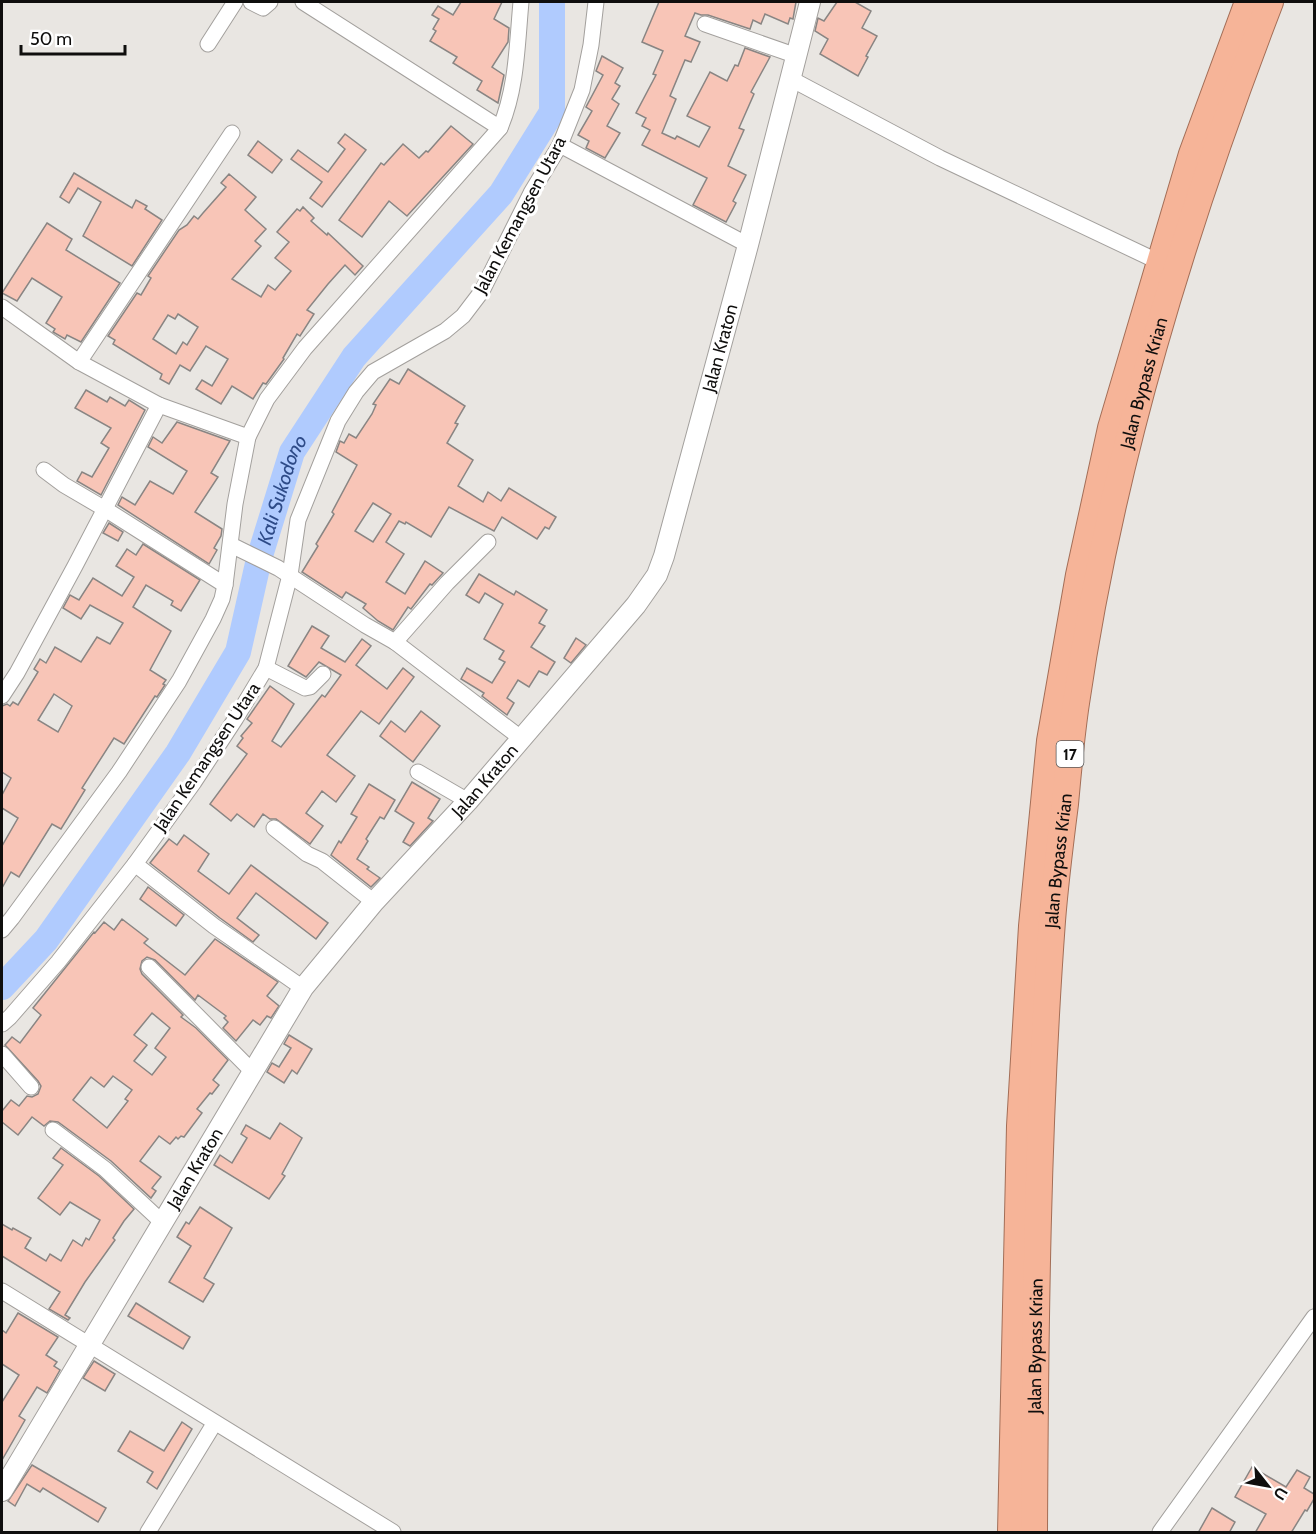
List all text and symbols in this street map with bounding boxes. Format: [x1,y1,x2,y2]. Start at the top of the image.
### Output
scale bar [21,18,124,56]
text: 50 m [30,28,72,50]
street label: Jalan Kemangsen Utara [469,132,571,298]
street label: Jalan Kraton [697,302,743,396]
street label: Jalan Bypass Krian [1115,315,1172,452]
water label: Kali Sukodono [252,430,312,548]
street label: Jalan Kemangsen Utara [148,678,265,836]
street label: Jalan Kraton [446,740,523,823]
road number: 17 [1056,741,1084,767]
street label: Jalan Bypass Krian [1040,792,1077,930]
street label: Jalan Kraton [162,1124,228,1214]
street label: Jalan Bypass Krian [1024,1278,1048,1415]
north arrow [1238,1456,1298,1516]
text: U [1269,1484,1292,1503]

